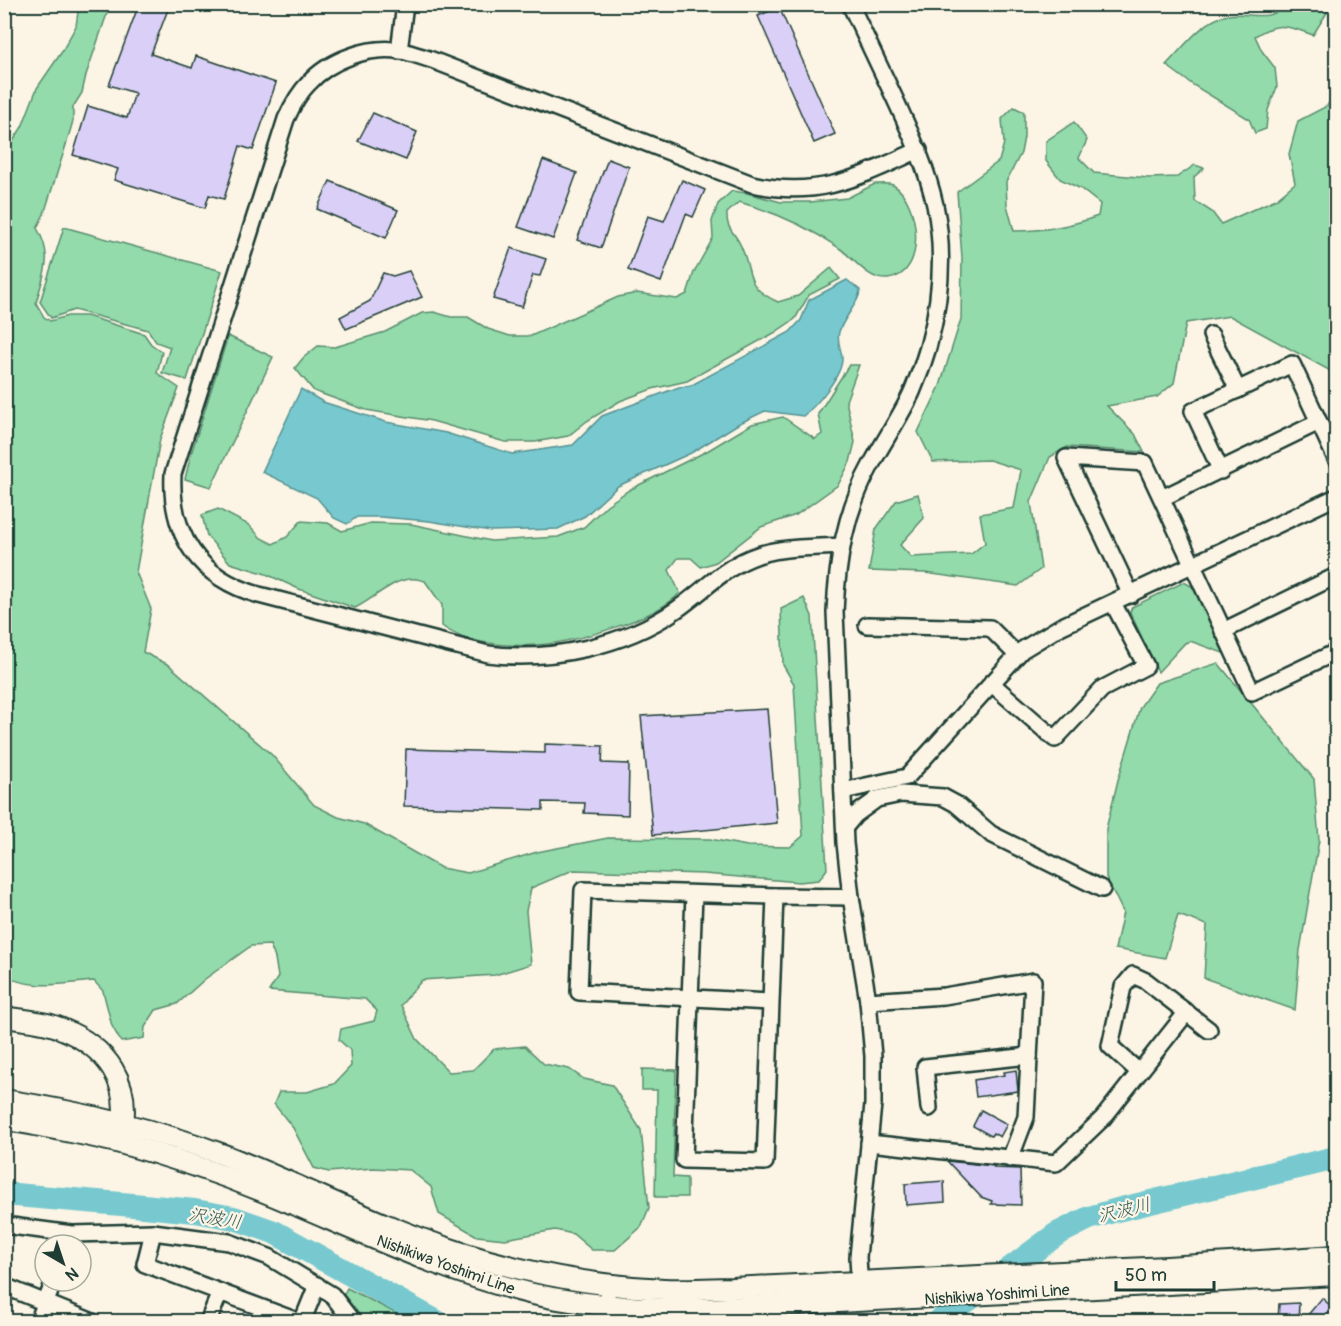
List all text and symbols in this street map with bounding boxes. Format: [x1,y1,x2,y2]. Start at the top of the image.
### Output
water label: 沢波川 [1095,1193,1153,1228]
water label: 沢波川 [186,1203,243,1234]
street label: Nishikiwa Yoshimi Line [374,1231,518,1299]
north arrow [33,1233,93,1293]
scale bar [1116,1254,1214,1292]
text: N [61,1263,82,1285]
text: 50 m [1125,1264,1167,1287]
street label: Nishikiwa Yoshimi Line [924,1280,1070,1310]

